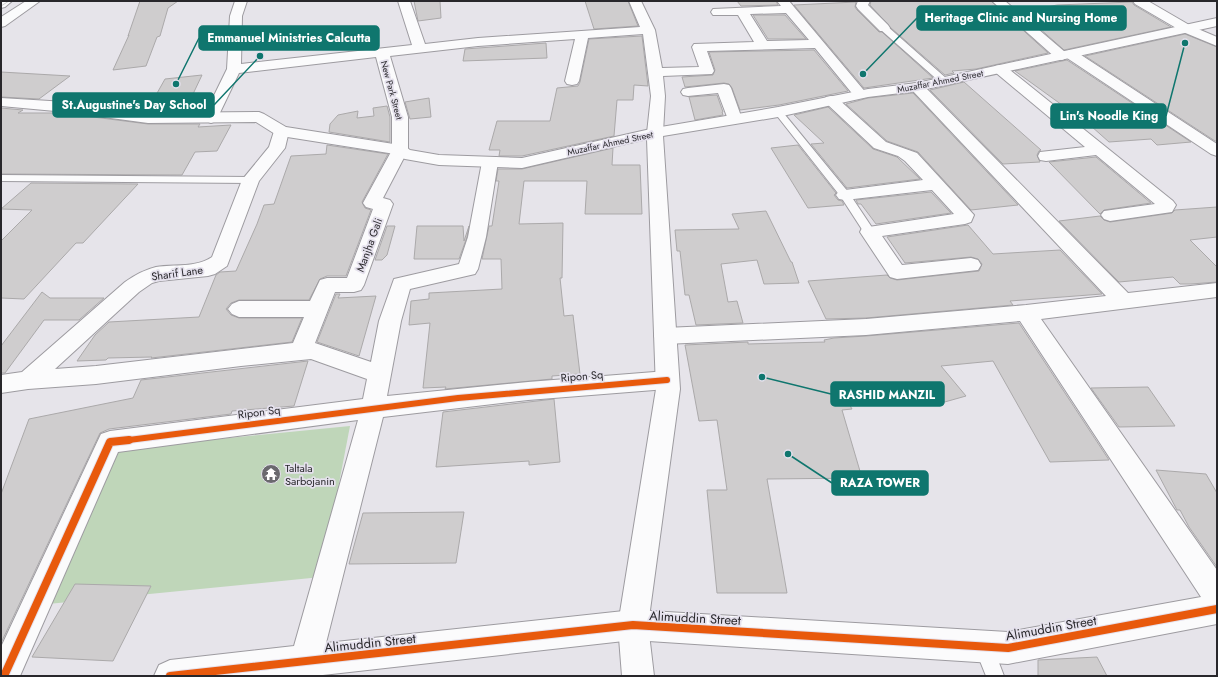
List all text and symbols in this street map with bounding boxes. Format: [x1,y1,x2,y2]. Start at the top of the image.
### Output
callout: Heritage Clinic and Nursing Home [917,6,1126,30]
text: Heritage Clinic and Nursing Home [925,9,1118,27]
callout: Emmanuel Ministries Calcutta [199,26,379,50]
text: Emmanuel Ministries Calcutta [207,29,371,47]
street label: New Park Street [378,59,406,122]
street label: Muzaffar Ahmed Street [896,66,985,96]
callout: St.Augustine's Day School [53,93,214,117]
text: St.Augustine's Day School [61,96,207,114]
callout: Lin's Noodle King [1051,104,1166,128]
text: Lin's Noodle King [1060,107,1158,125]
street label: Muzaffar Ahmed Street [566,127,655,158]
street label: Manjha Gali [352,216,386,274]
street label: Sharif Lane [150,261,204,285]
street label: Ripon Sq [560,366,604,386]
callout: RASHID MANZIL [831,382,944,406]
text: RASHID MANZIL [839,386,936,404]
street label: Ripon Sq [237,401,281,423]
place label: Taltala Sarbojanin [285,460,335,489]
temple icon: Taltala Sarbojanin [260,463,282,485]
callout: RAZA TOWER [832,471,928,495]
text: RAZA TOWER [840,474,920,492]
street label: Alimuddin Street [649,606,742,630]
street label: Alimuddin Street [1004,611,1099,645]
street label: Alimuddin Street [323,629,418,657]

